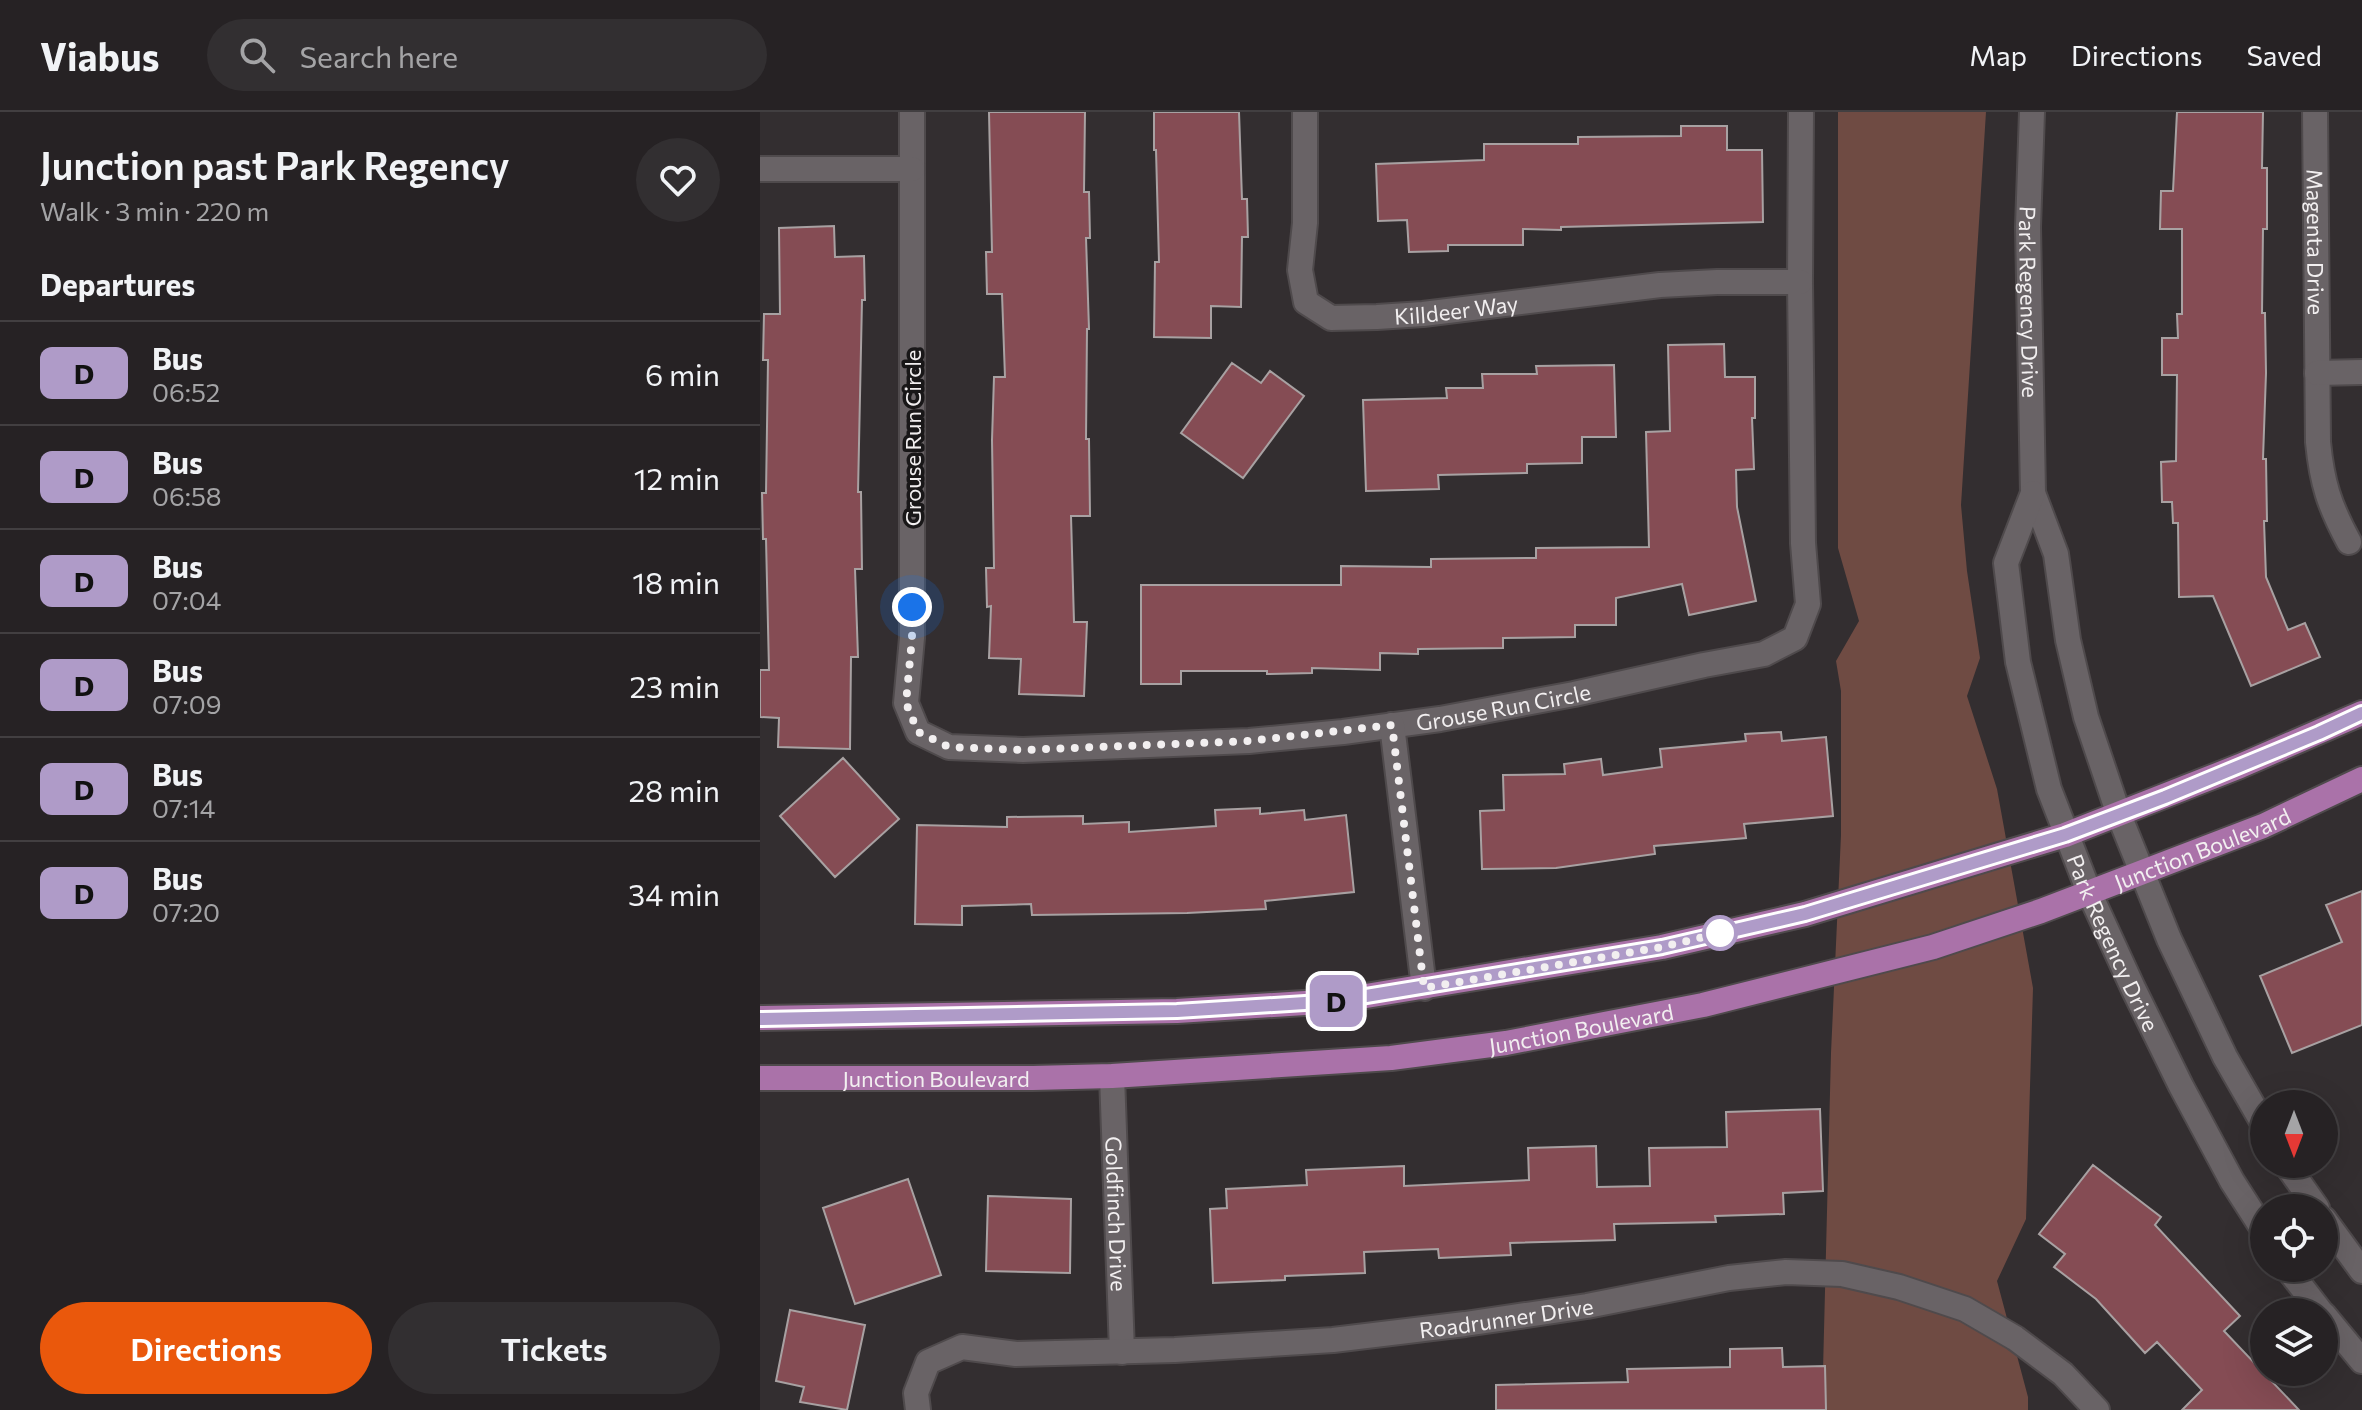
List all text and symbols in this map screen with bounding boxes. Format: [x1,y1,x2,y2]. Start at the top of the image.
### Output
search box [207,19,767,91]
text: Viabus [40,32,159,79]
icon: search [235,33,279,77]
text: Search here [299,37,458,74]
text: Map [1969,38,2027,72]
text: Directions [2071,38,2202,72]
text: Saved [2246,38,2322,72]
button: heart [636,138,720,222]
text: Junction past Park Regency [40,141,510,188]
street label: Magenta Drive [2302,169,2330,315]
text: Walk · 3 min · 220 m [40,195,269,226]
street label: Park Regency Drive [2014,206,2045,398]
text: Departures [40,265,195,302]
street label: Killdeer Way [1393,289,1520,329]
text: Bus [152,339,203,376]
street label: Grouse Run Circle [899,350,926,526]
text: 6 min [645,355,720,392]
text: D [74,356,94,390]
text: 06:52 [152,376,220,407]
text: Bus [152,443,203,480]
text: 12 min [634,459,720,496]
text: D [74,460,94,494]
text: 06:58 [152,480,222,511]
text: Bus [152,547,203,584]
text: 18 min [632,563,720,600]
text: D [74,564,94,598]
text: 07:04 [152,584,221,615]
your location [892,587,932,627]
text: Bus [152,651,203,688]
text: 23 min [629,667,720,704]
text: D [74,668,94,702]
street label: Grouse Run Circle [1414,677,1593,736]
text: 07:09 [152,688,221,719]
text: Bus [152,755,203,792]
text: 28 min [628,771,720,808]
text: D [74,772,94,806]
text: 07:14 [152,792,215,823]
street label: Junction Boulevard [2110,802,2295,895]
street label: Park Regency Drive [2062,850,2165,1035]
text: Bus [152,859,203,896]
text: 34 min [628,875,720,912]
text: D [74,876,94,910]
text: 07:20 [152,896,220,927]
unlabelled marker [1703,916,1737,950]
line badge: D [1310,975,1362,1027]
text: D [1326,984,1346,1018]
street label: Junction Boulevard [1487,998,1675,1059]
street label: Junction Boulevard [842,1065,1030,1092]
north arrow [2250,1090,2338,1178]
map controls [2250,1090,2338,1386]
street label: Goldfinch Drive [1101,1136,1133,1292]
button: locate [2250,1194,2338,1282]
street label: Roadrunner Drive [1418,1292,1596,1343]
button: layers [2250,1298,2338,1386]
button: Directions [40,1302,372,1394]
button: Tickets [388,1302,720,1394]

